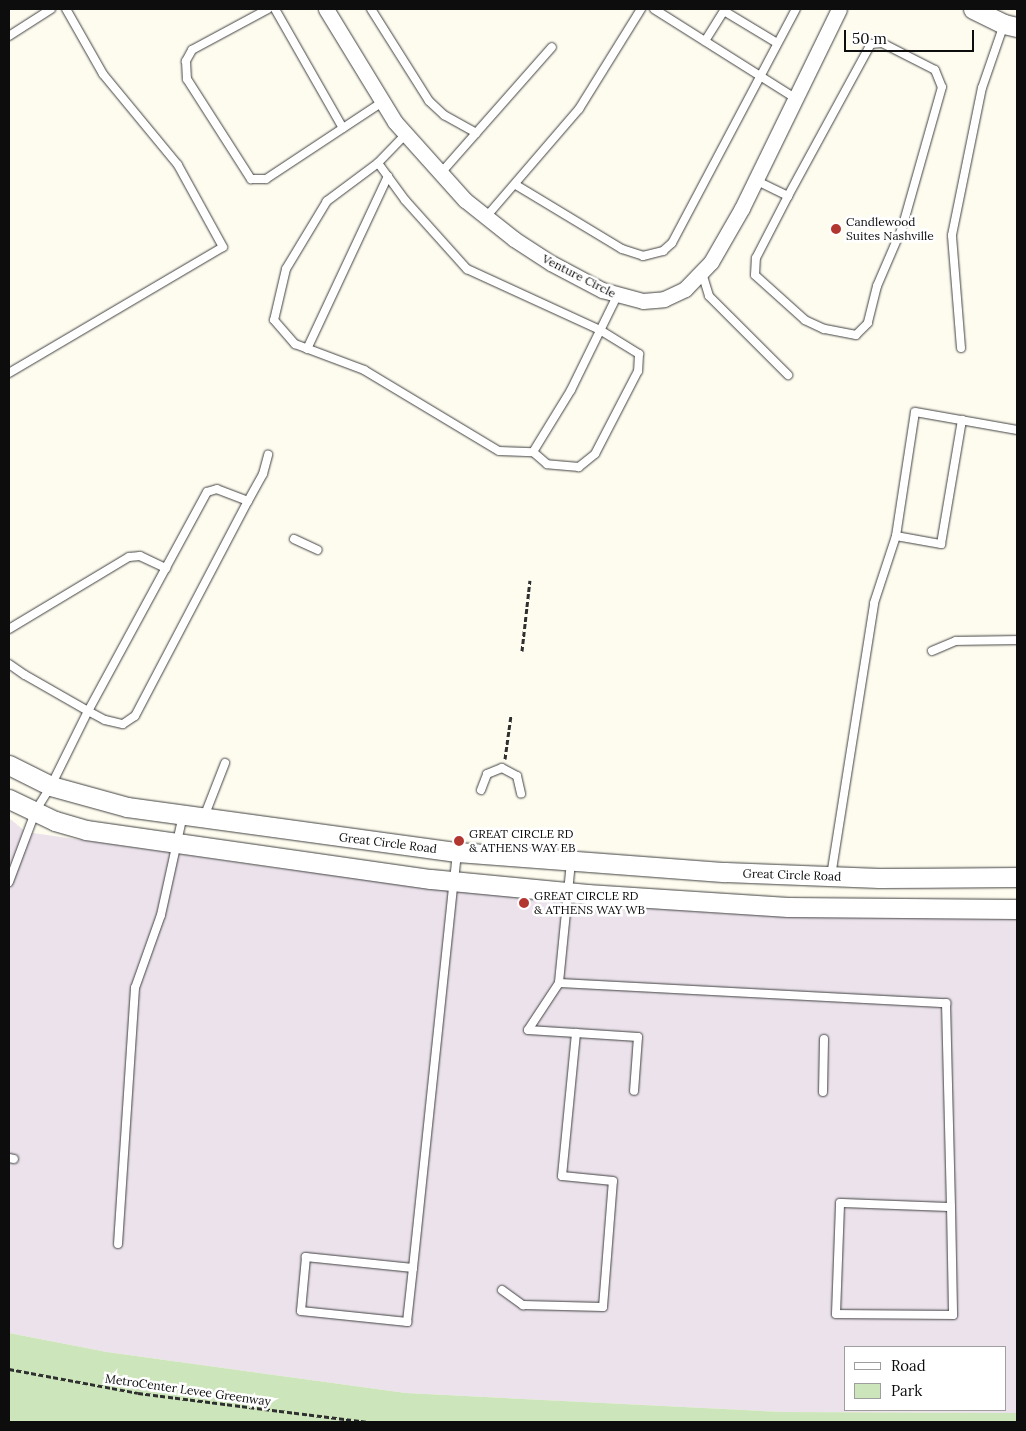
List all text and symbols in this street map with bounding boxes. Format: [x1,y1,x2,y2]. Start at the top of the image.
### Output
scale bar [846,20,976,52]
text: 50 m [852,29,887,48]
place label: Candlewood Suites Nashville [846,215,934,243]
marker: Candlewood Suites Nashville [830,223,842,235]
street label: Venture Circle [540,251,618,301]
place label: GREAT CIRCLE RD & ATHENS WAY EB [469,827,576,855]
street label: Great Circle Road [338,830,438,856]
marker: GREAT CIRCLE RD & ATHENS WAY EB [453,835,465,847]
street label: Great Circle Road [742,866,842,884]
place label: GREAT CIRCLE RD & ATHENS WAY WB [534,889,645,917]
marker: GREAT CIRCLE RD & ATHENS WAY WB [518,897,530,909]
legend [844,1346,1006,1411]
text: Road [891,1356,926,1375]
street label: MetroCenter Levee Greenway [104,1371,272,1409]
text: Park [891,1381,922,1400]

